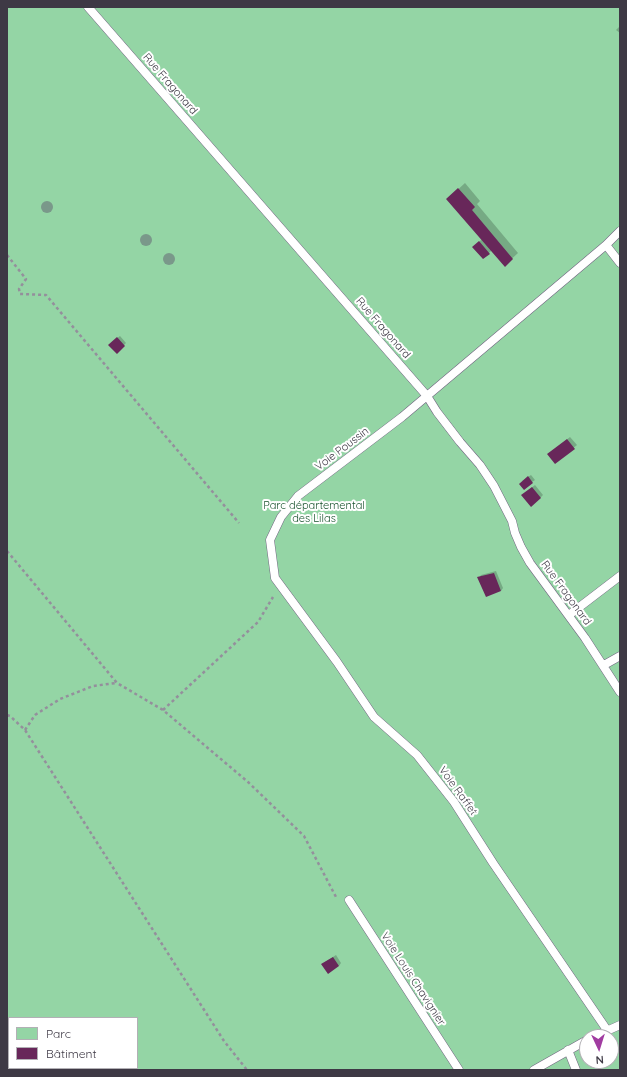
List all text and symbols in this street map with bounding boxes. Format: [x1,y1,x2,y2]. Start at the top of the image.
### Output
street label: Rue Fragonard [140,51,200,117]
street label: Rue Fragonard [353,295,413,361]
street label: Voie Poussin [313,425,371,473]
park label: Parc départemental des Lilas [263,499,365,525]
street label: Rue Fragonard [538,558,594,628]
street label: Voie Raffet [436,764,480,818]
street label: Voie Louis Chavignier [378,930,448,1028]
legend [8,1017,138,1069]
text: Parc [46,1026,71,1041]
north arrow [579,1029,619,1069]
text: Bâtiment [46,1046,96,1061]
text: N [595,1053,604,1067]

